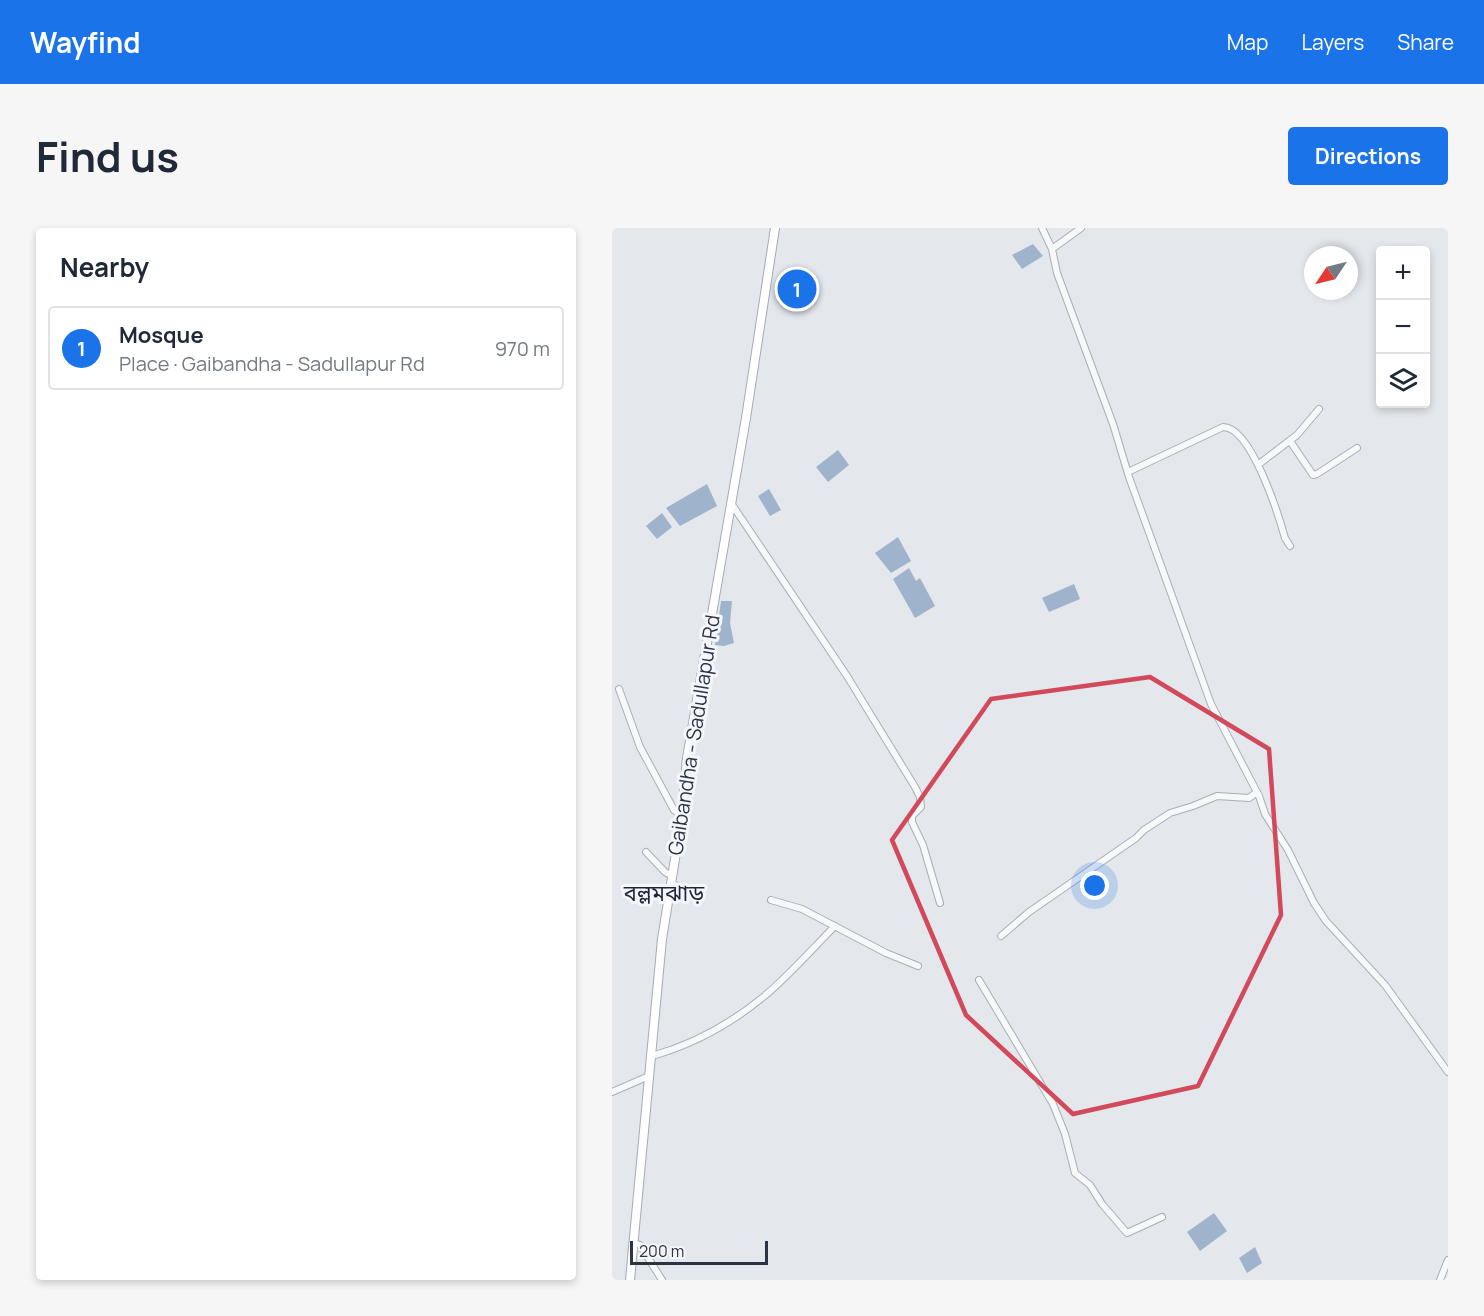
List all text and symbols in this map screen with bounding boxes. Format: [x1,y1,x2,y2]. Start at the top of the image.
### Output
text: Wayfind [30,23,140,61]
text: Map [1227,28,1268,56]
text: Layers [1301,28,1364,56]
text: Share [1397,28,1454,56]
text: Find us [36,127,179,185]
button: Directions [1288,127,1448,185]
north arrow [1304,246,1358,300]
map controls [1376,246,1430,408]
button: + [1376,246,1430,300]
text: Nearby [60,249,149,285]
pin: 1 [778,266,816,312]
button: − [1376,300,1430,354]
text: Mosque [119,320,204,350]
text: 1 [77,335,86,362]
text: 970 m [495,335,550,362]
text: Place · Gaibandha - Sadullapur Rd [119,350,425,377]
button: layers [1376,354,1430,408]
street label: Gaibandha - Sadullapur Rd [661,613,726,857]
your location [1080,871,1109,900]
district label: বল্লমঝাড় [623,878,704,908]
scale bar [630,1238,768,1266]
text: 200 m [639,1240,684,1262]

